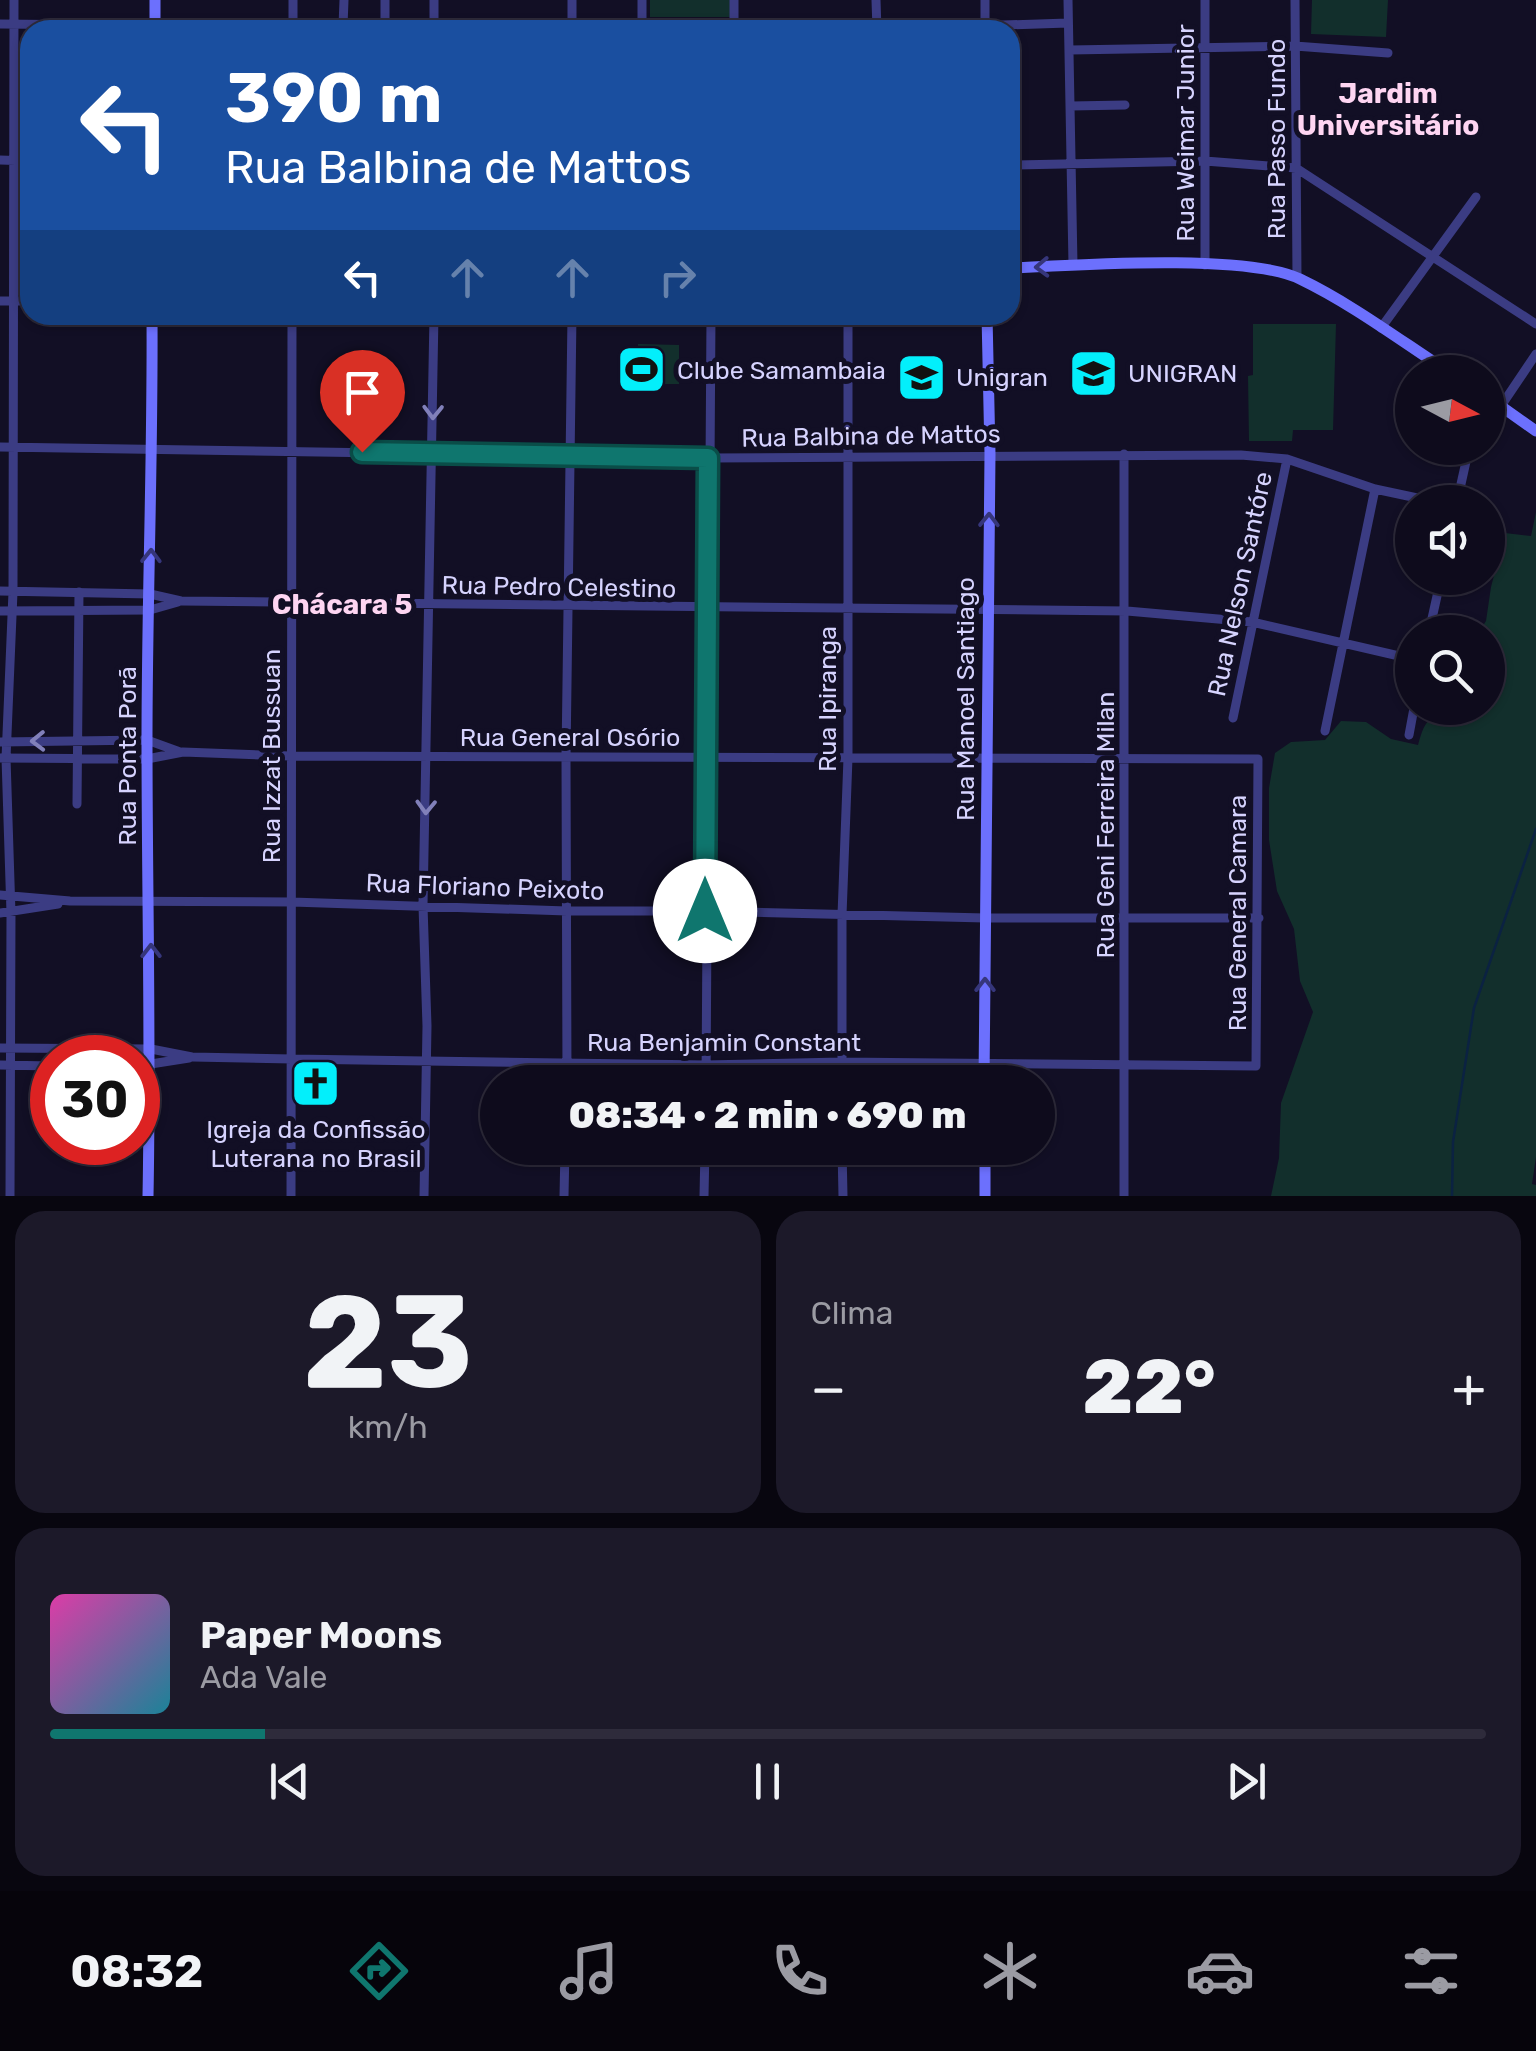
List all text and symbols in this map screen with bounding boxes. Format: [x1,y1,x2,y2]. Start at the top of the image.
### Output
street label: Rua Weimar Junior [1171,24,1200,242]
street label: Rua Passo Fundo [1262,39,1291,239]
text: 390 m [225,57,443,140]
icon: left [60,60,190,190]
district label: Jardim Universitário [1297,77,1479,142]
text: Rua Balbina de Mattos [225,141,691,194]
icon: left [335,250,390,305]
icon: ahead [440,250,495,305]
icon: ahead [545,250,600,305]
icon: right [650,250,705,305]
one-way arrow [1033,256,1049,277]
sports icon: Clube Samambaia [616,344,668,396]
school or university icon: UNIGRAN [1067,347,1119,399]
pin [320,350,405,453]
school or university icon: Unigran [895,351,947,403]
north arrow [1395,355,1505,465]
map controls [1395,355,1505,725]
place label: Clube Samambaia [677,356,886,385]
place label: UNIGRAN [1128,359,1237,388]
place label: Unigran [956,363,1048,392]
icon: arrive [335,365,390,420]
one-way arrow [422,406,444,421]
street label: Rua Balbina de Mattos [741,419,1001,453]
street label: Rua Nelson Santóre [1202,469,1278,699]
button: sound [1395,485,1505,595]
one-way arrow [978,512,999,528]
one-way arrow [140,548,161,564]
street label: Rua Pedro Celestino [441,570,677,604]
street label: Rua Manoel Santiago [951,577,980,821]
district label: Chácara 5 [272,588,412,621]
button: search [1395,615,1505,725]
street label: Rua Ipiranga [813,626,842,772]
street label: Rua Izzat Bussuan [257,649,286,863]
street label: Rua Ponta Porã [113,666,142,846]
street label: Rua Geni Ferreira Milan [1091,692,1120,958]
street label: Rua General Osório [460,723,680,752]
one-way arrow [30,730,46,752]
street label: Rua General Camara [1223,795,1252,1031]
one-way arrow [415,800,436,816]
position arrow [653,859,757,963]
street label: Rua Floriano Peixoto [365,868,605,906]
one-way arrow [140,943,162,958]
one-way arrow [974,977,996,992]
street label: Rua Benjamin Constant [587,1028,861,1057]
speed limit sign: 30 [30,1035,160,1165]
church icon: Igreja da Confissão Luterana no Brasil [290,1057,342,1109]
text: 08:34 · 2 min · 690 m [568,1092,967,1138]
place label: Igreja da Confissão Luterana no Brasil [206,1115,426,1173]
text: 23 [303,1265,473,1420]
text: Clima [811,1294,893,1332]
text: 22° [1082,1343,1216,1432]
text: − [811,1356,846,1421]
text: + [1452,1356,1486,1421]
text: km/h [348,1408,428,1446]
text: Paper Moons [200,1612,442,1658]
text: Ada Vale [200,1658,327,1696]
icon: previous [262,1754,317,1809]
icon: pause [740,1754,795,1809]
icon: next [1219,1754,1274,1809]
icon: directions [344,1936,414,2006]
icon: music [554,1936,624,2006]
icon: phone [765,1936,835,2006]
icon: climate [975,1936,1045,2006]
icon: car [1185,1936,1255,2006]
icon: filters [1396,1936,1466,2006]
text: 08:32 [70,1945,203,1998]

